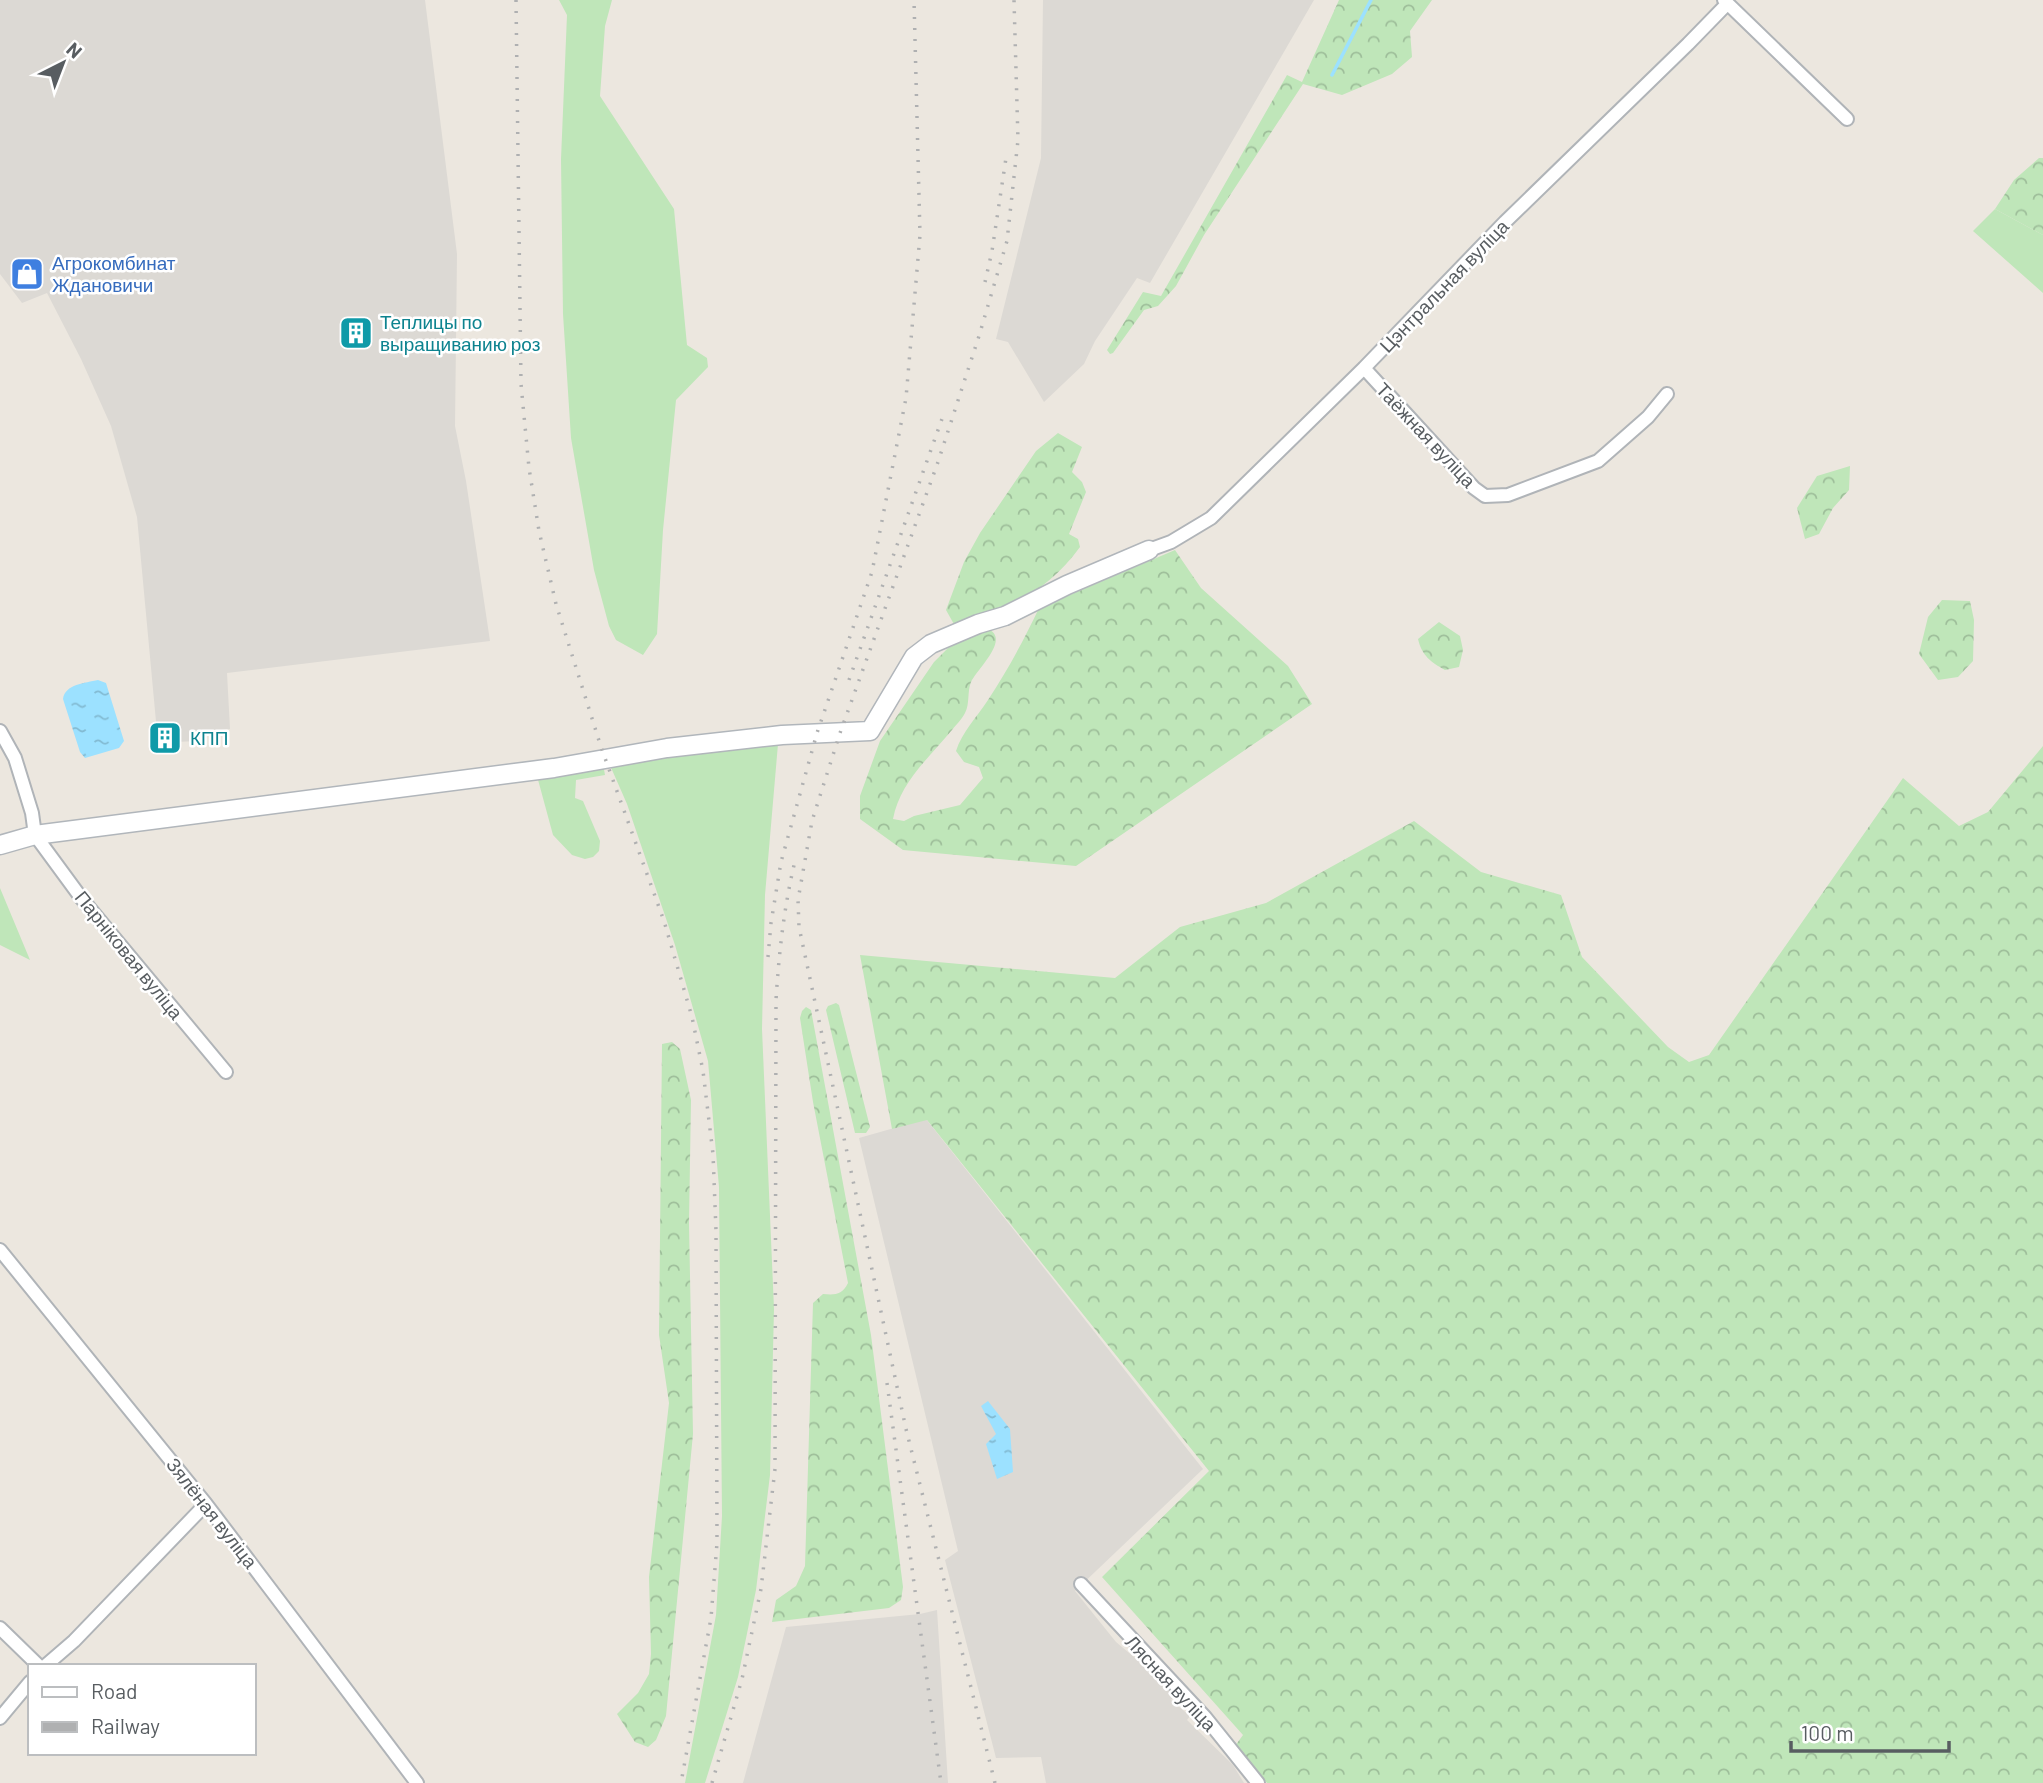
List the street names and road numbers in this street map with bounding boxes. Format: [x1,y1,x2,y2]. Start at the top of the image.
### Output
street label: Цэнтральная вуліца [1374,214,1513,357]
street label: Таёжная вуліца [1372,377,1481,492]
street label: Парніковая вуліца [71,886,189,1024]
street label: Зялёная вуліца [162,1453,263,1573]
street label: Лясная вуліца [1121,1630,1222,1736]

